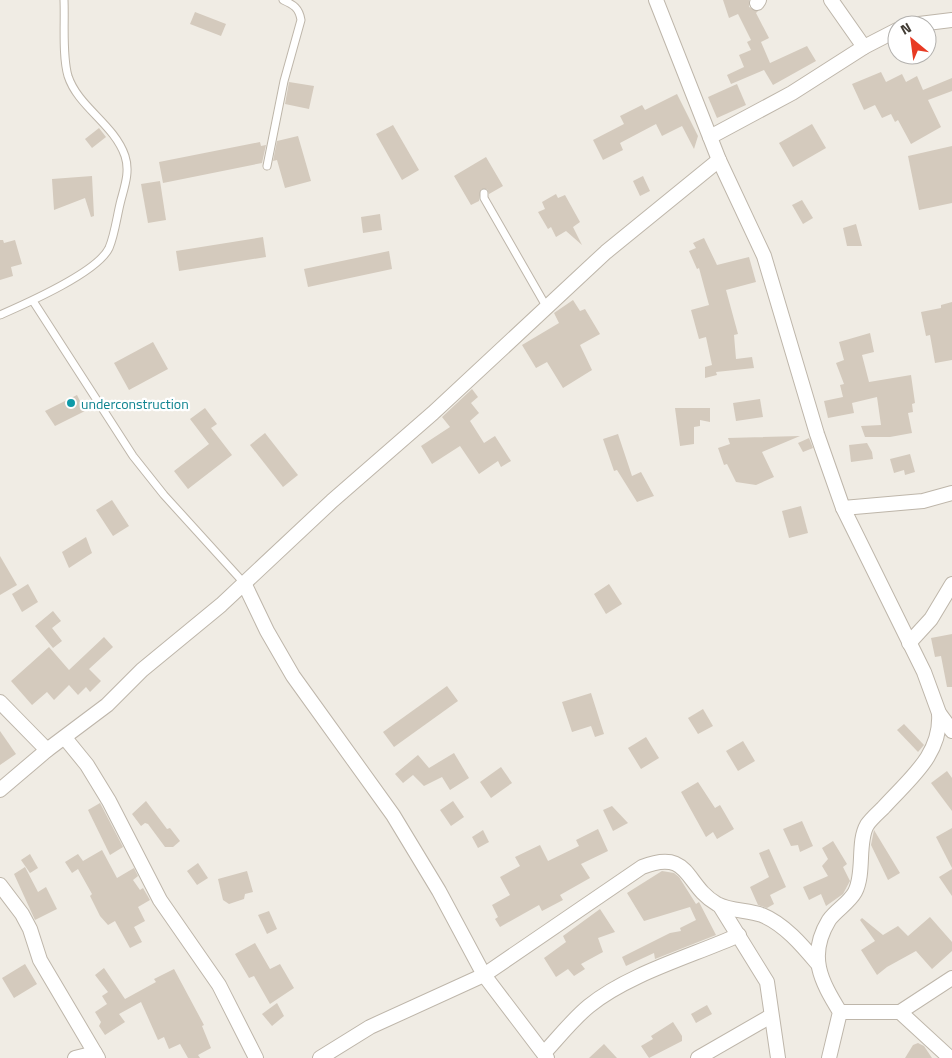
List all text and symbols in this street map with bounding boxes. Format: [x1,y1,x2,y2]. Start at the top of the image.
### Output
north arrow [887,15,937,65]
text: N [896,17,915,40]
place label: underconstruction [81,393,189,414]
marker: underconstruction [65,397,77,409]

